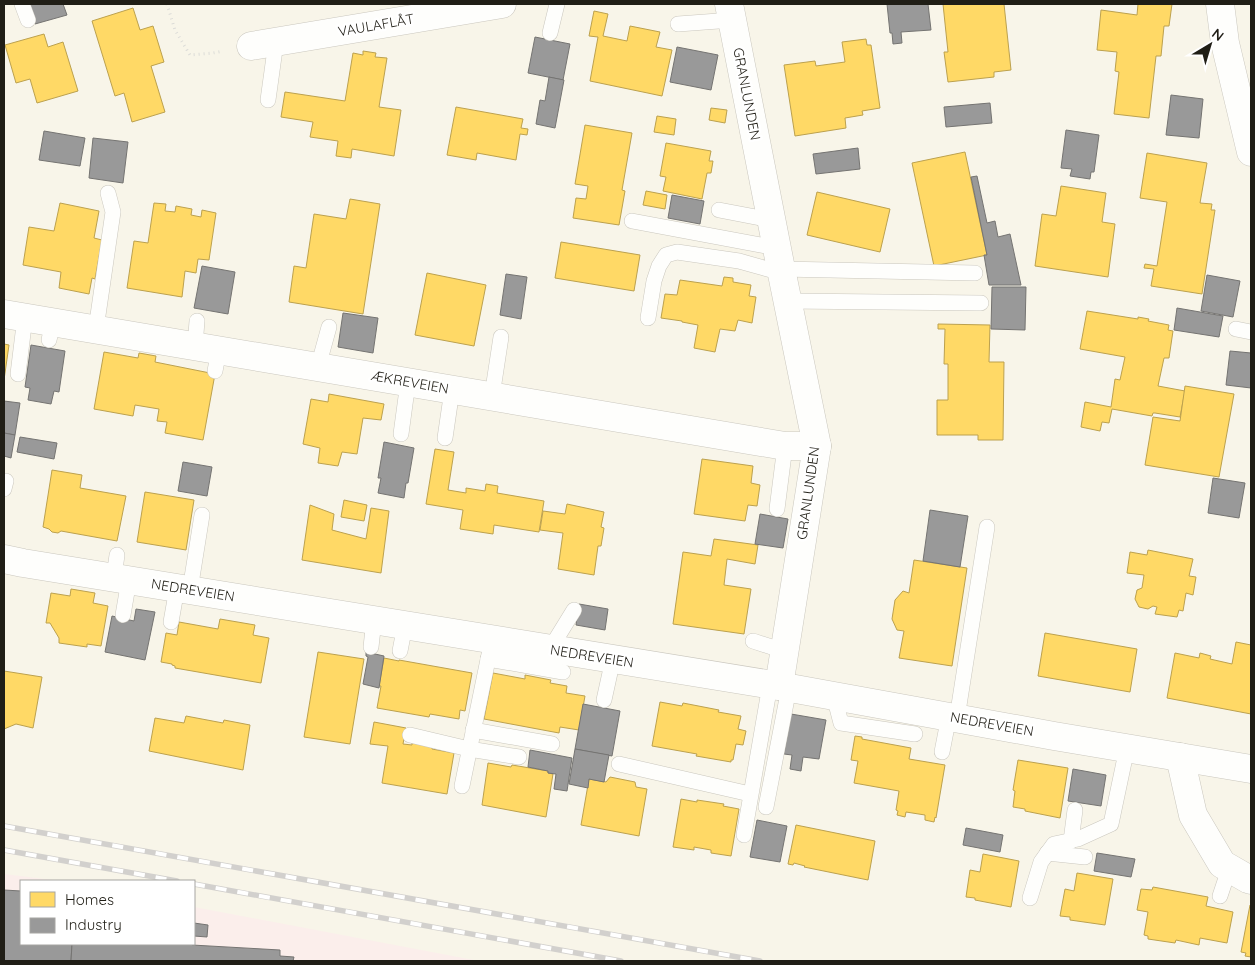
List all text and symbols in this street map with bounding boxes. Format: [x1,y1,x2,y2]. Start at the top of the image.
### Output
street label: VAULAFLÅT [336,9,416,41]
north arrow [1185,20,1235,70]
text: N [1208,24,1228,45]
street label: GRANLUNDEN [729,46,765,142]
street label: ÆKREVEIEN [370,366,450,398]
street label: GRANLUNDEN [793,445,823,541]
street label: NEDREVEIEN [150,575,236,605]
street label: NEDREVEIEN [549,641,635,671]
street label: NEDREVEIEN [949,708,1035,740]
legend [20,880,195,945]
text: Homes [65,890,114,909]
text: Industry [65,915,122,934]

